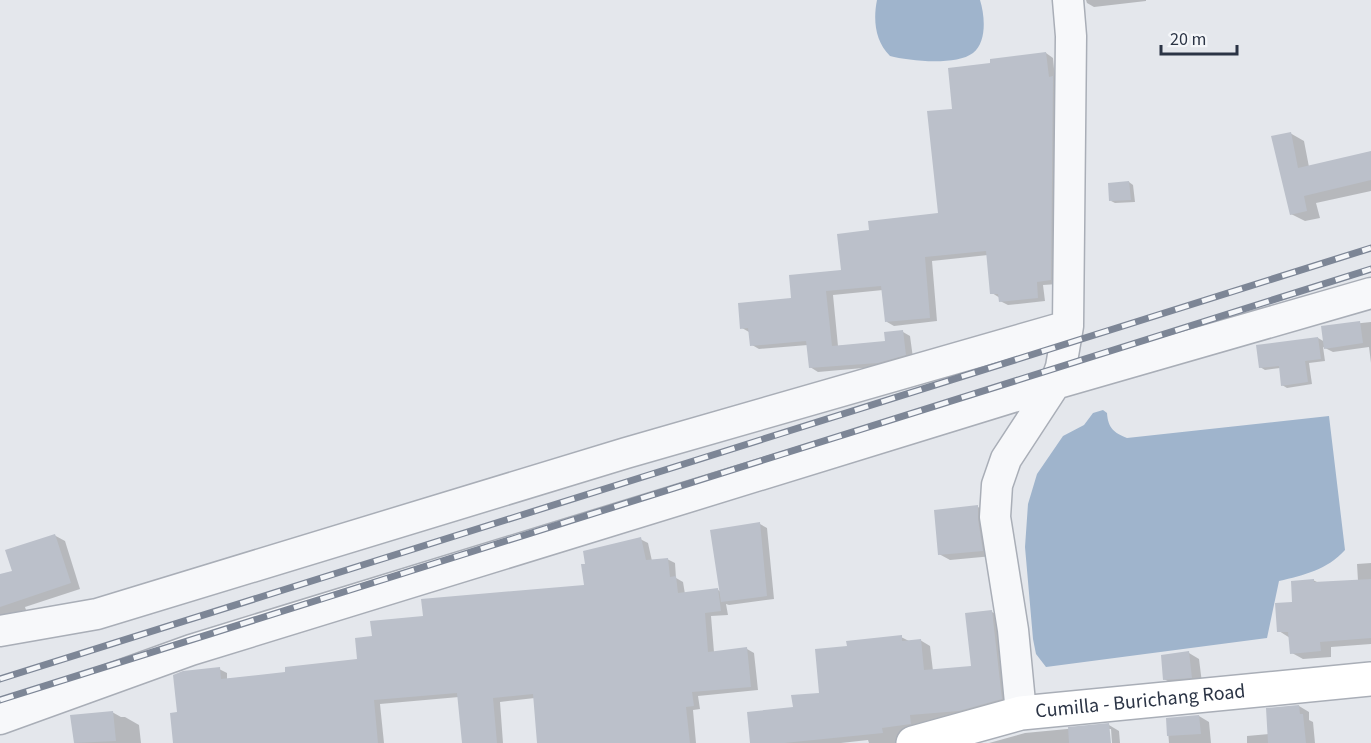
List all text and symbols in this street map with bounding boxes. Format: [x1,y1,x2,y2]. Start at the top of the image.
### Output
scale bar [1161,18,1238,56]
text: 20 m [1170,27,1206,52]
street label: Cumilla - Burichang Road [1034,677,1247,726]

